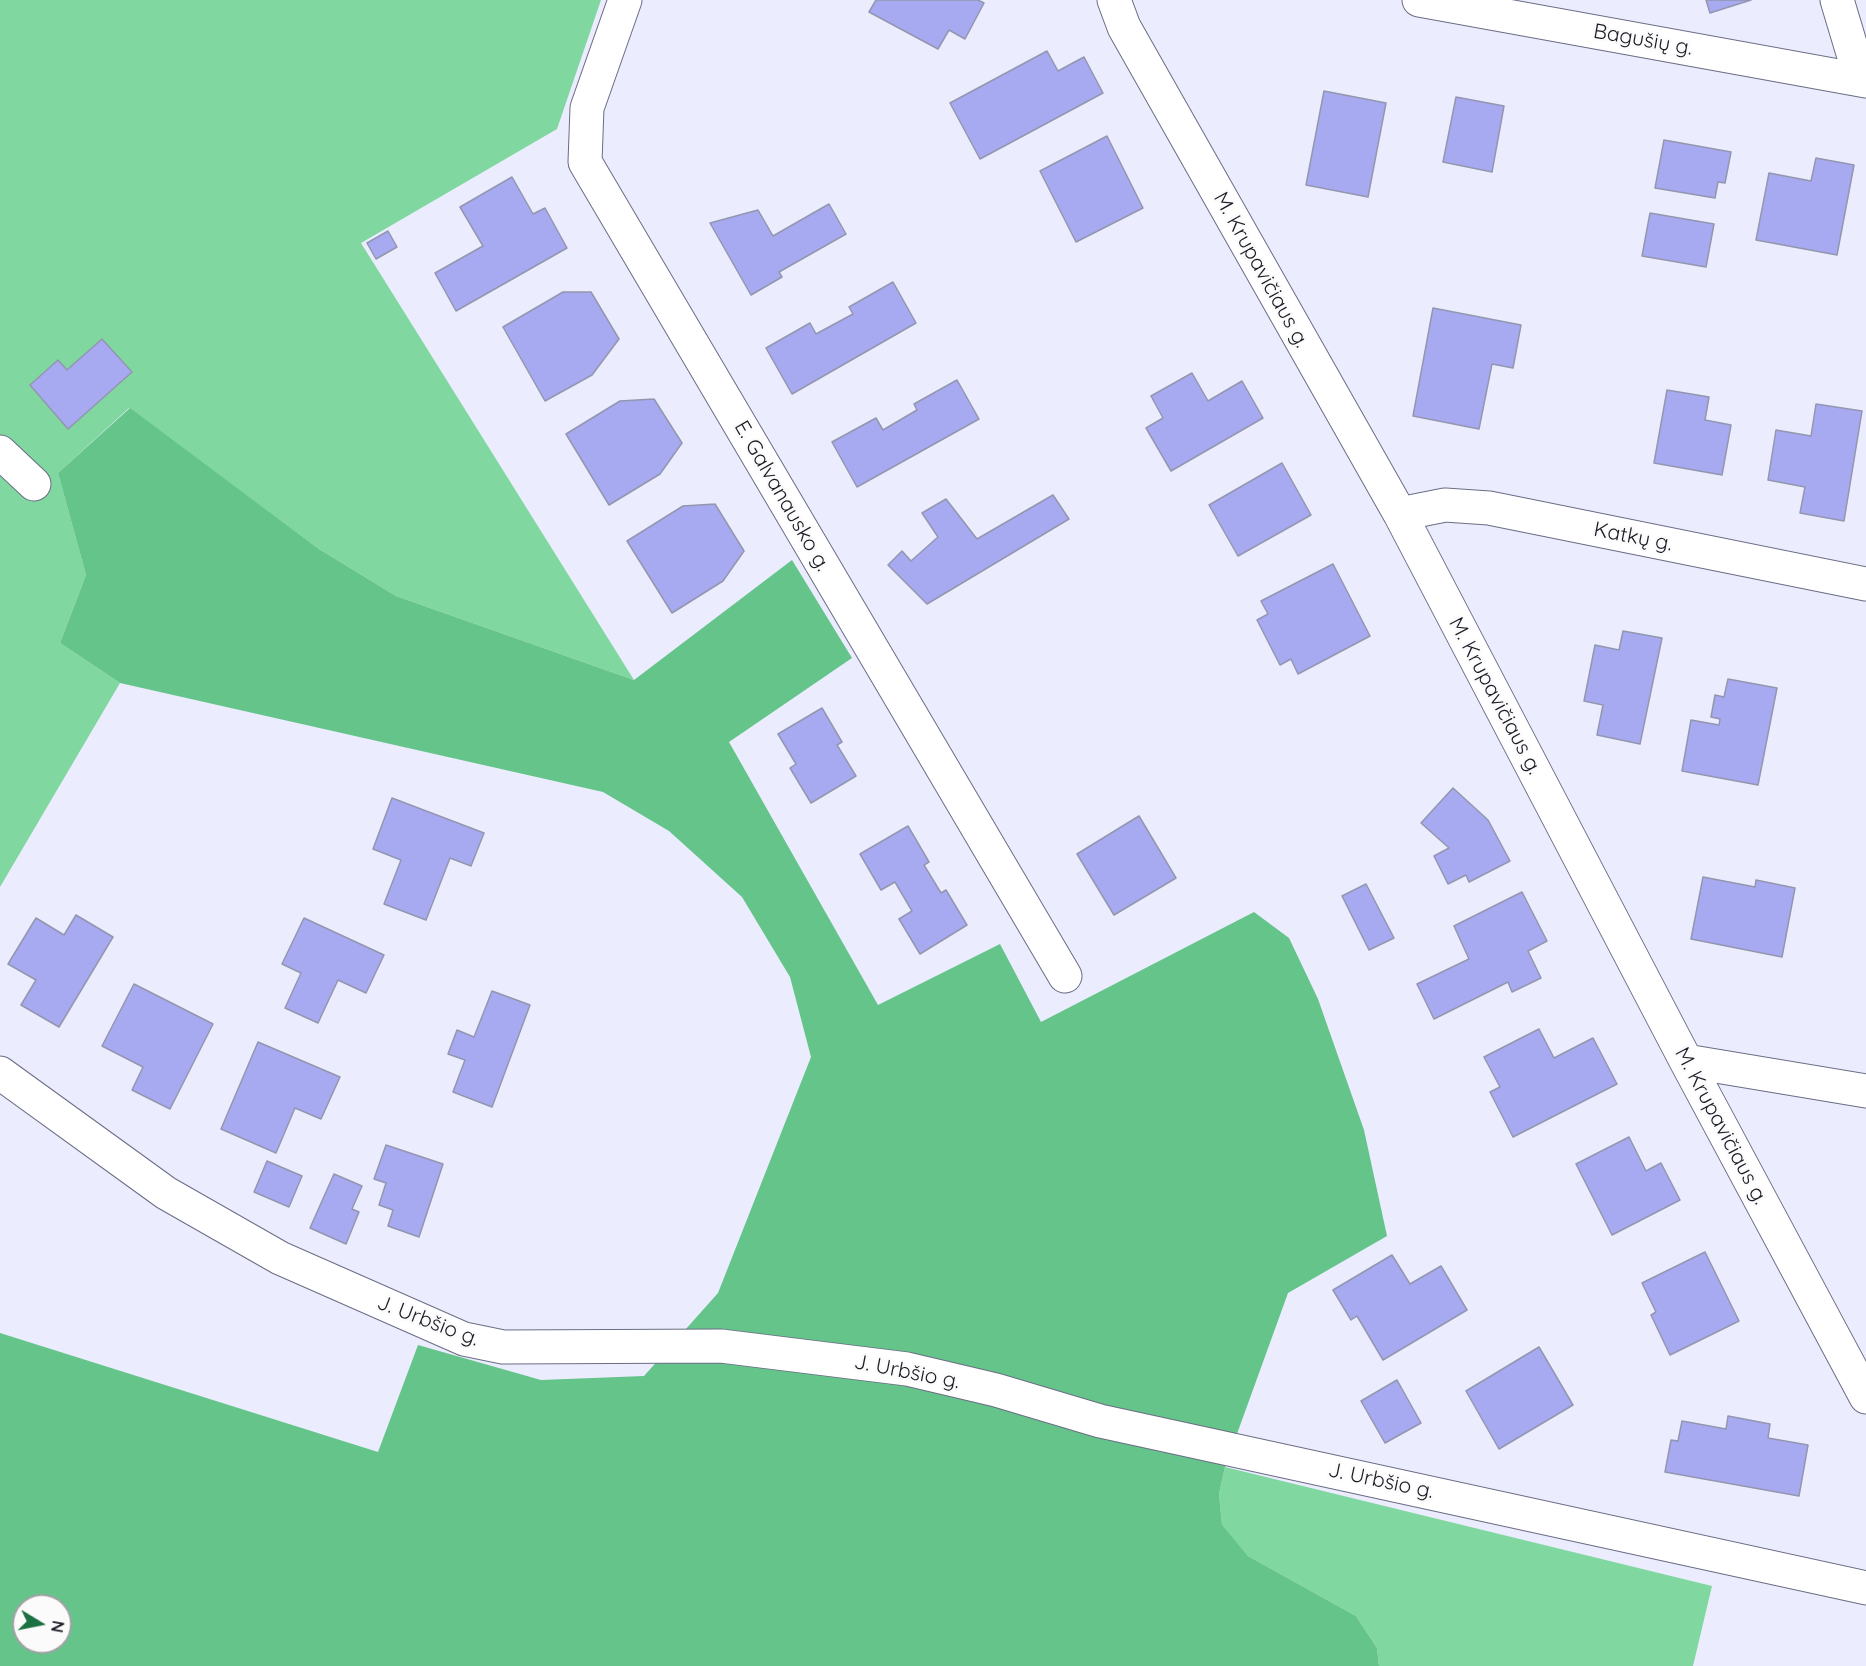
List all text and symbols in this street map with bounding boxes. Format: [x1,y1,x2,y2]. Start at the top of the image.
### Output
street label: Bagušių g. [1591,19,1695,61]
street label: M. Krupavičiaus g. [1208,188,1314,352]
street label: E. Galvanausko g. [729,416,835,576]
street label: Katkų g. [1591,517,1675,557]
street label: M. Krupavičiaus g. [1443,613,1547,779]
street label: M. Krupavičiaus g. [1669,1043,1773,1209]
street label: J. Urbšio g. [374,1290,482,1352]
street label: J. Urbšio g. [852,1349,962,1395]
street label: J. Urbšio g. [1326,1458,1436,1504]
north arrow [12,1594,72,1654]
text: N [47,1619,69,1634]

